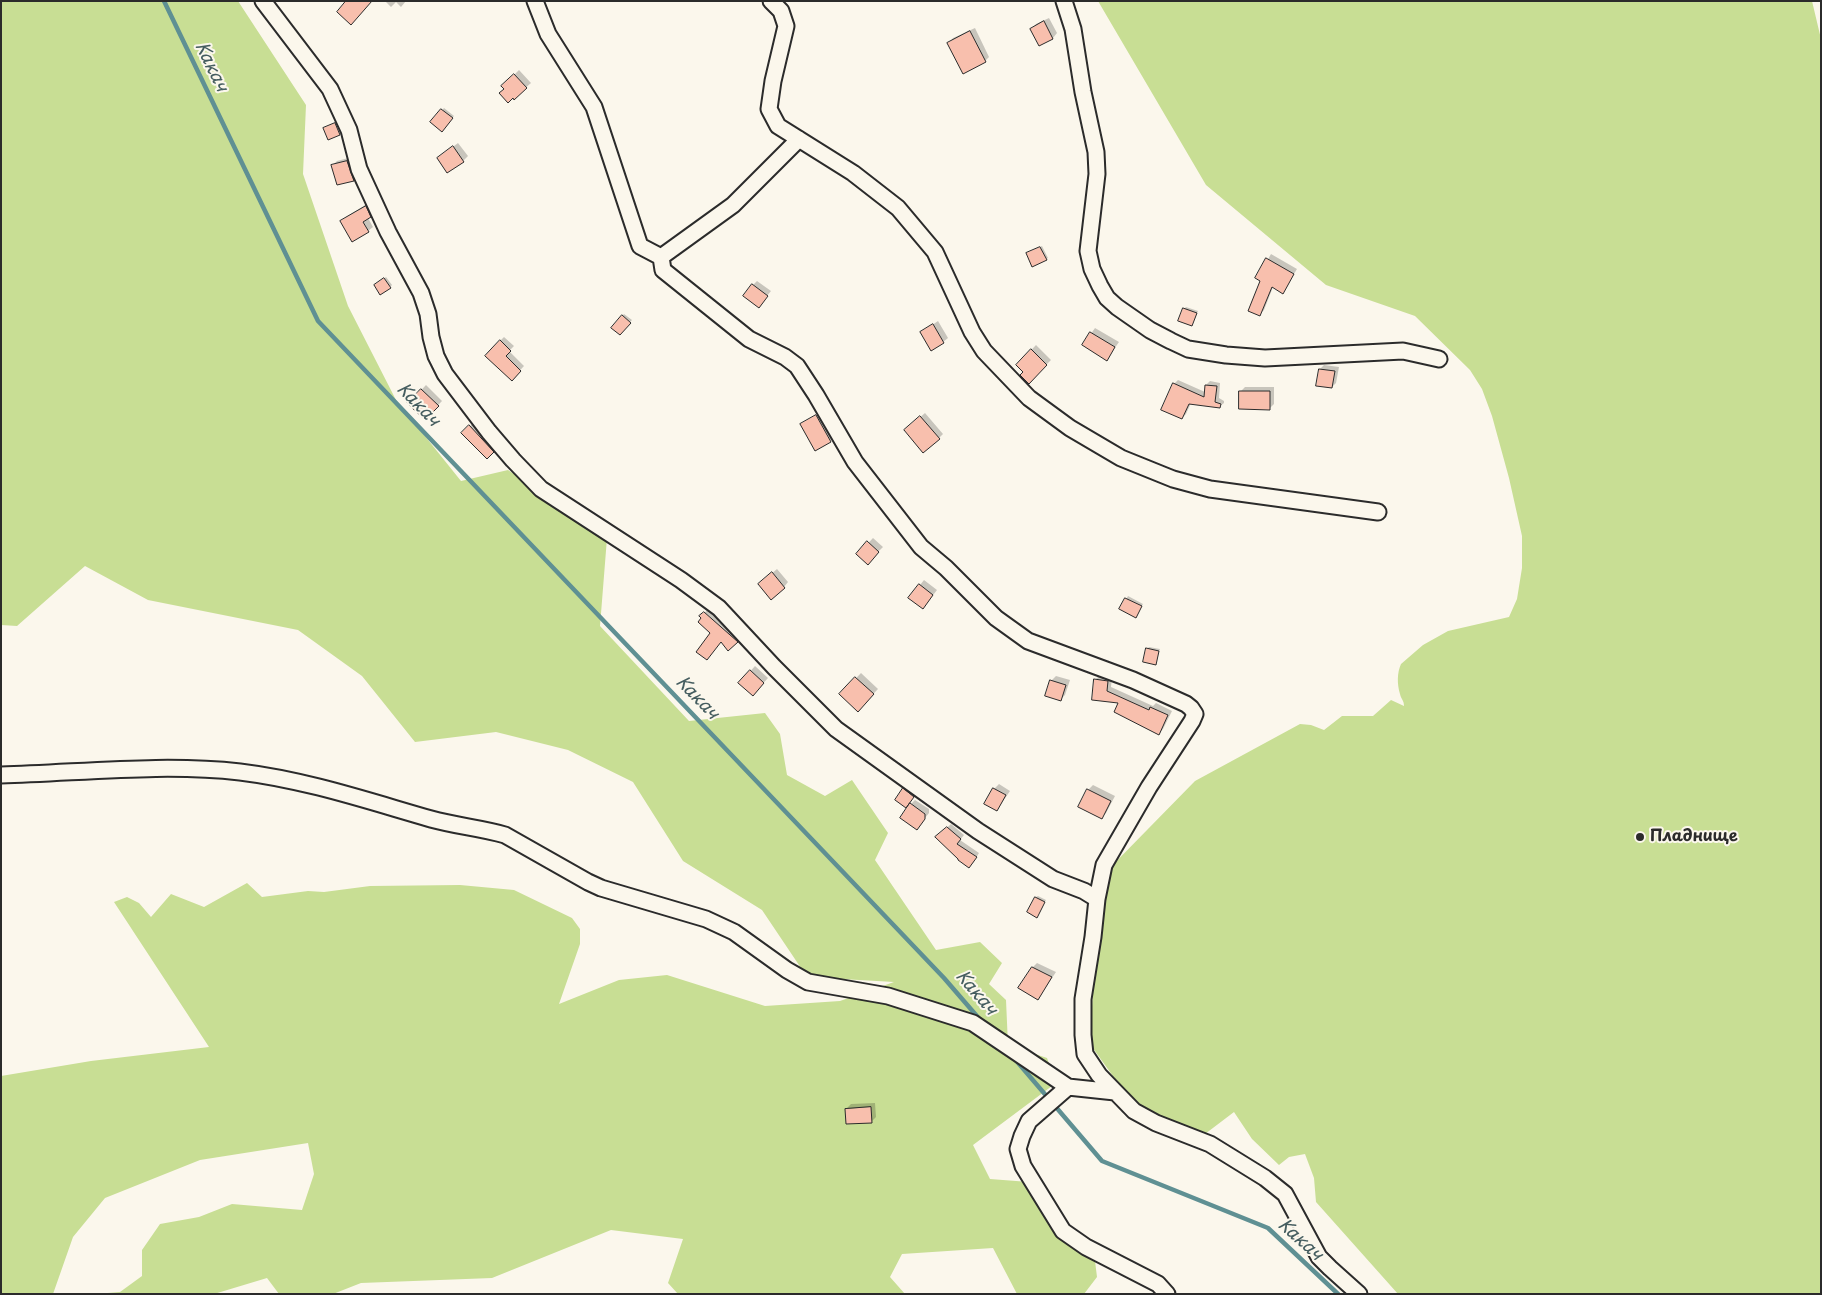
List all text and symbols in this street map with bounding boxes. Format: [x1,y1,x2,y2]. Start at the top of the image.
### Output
water label: Какач [190,38,232,96]
water label: Какач [392,378,444,432]
water label: Какач [671,671,723,725]
place label: Пладнище [1650,827,1738,847]
marker: Пладнище [1634,831,1646,843]
water label: Какач [950,966,1002,1020]
water label: Какач [1273,1214,1327,1266]

